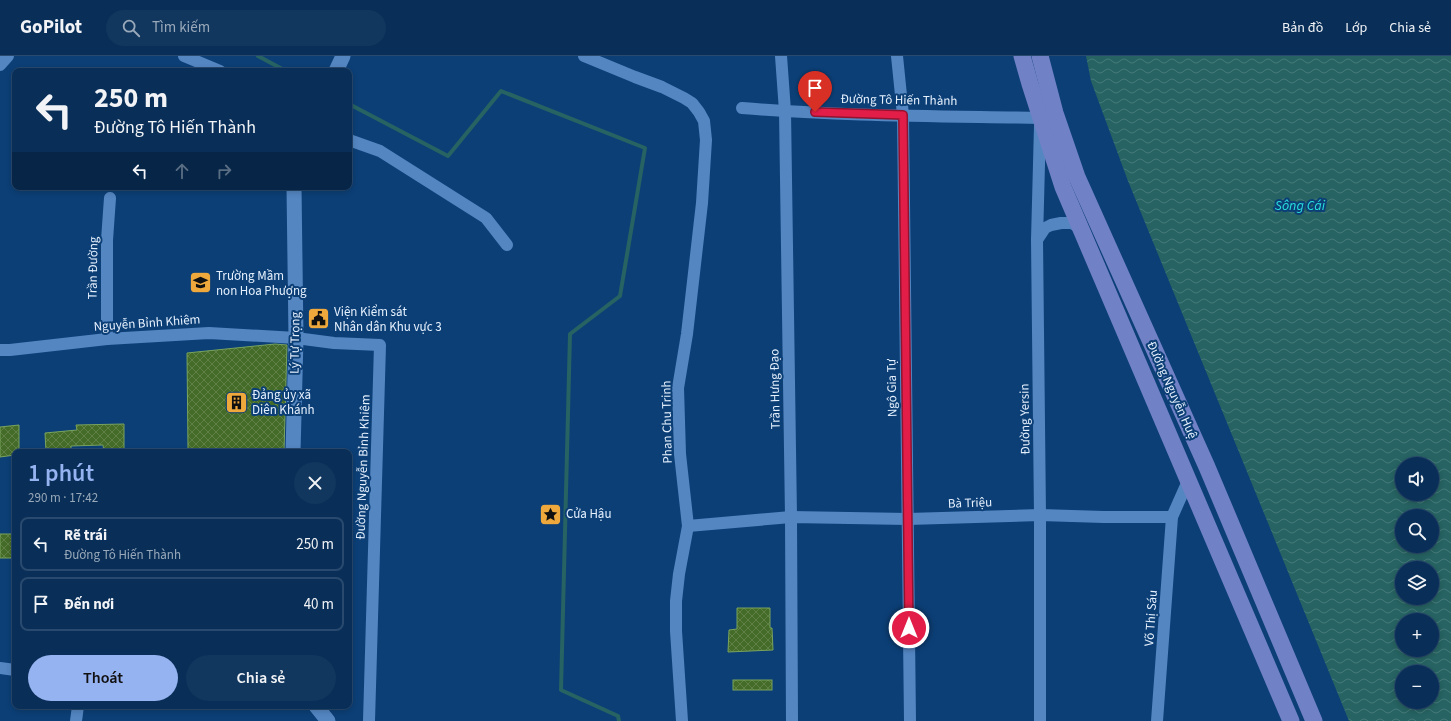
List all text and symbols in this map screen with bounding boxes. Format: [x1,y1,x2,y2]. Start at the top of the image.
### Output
search box [106,10,386,46]
text: GoPilot [20,14,82,41]
icon: search [120,17,142,39]
text: Tìm kiếm [152,17,210,38]
text: Bản đồ [1282,18,1323,38]
text: Lớp [1345,18,1367,38]
text: Chia sẻ [1389,18,1431,38]
pin [798,71,832,112]
icon: arrive [804,77,826,99]
text: 250 m [94,78,168,118]
icon: left [28,84,80,136]
street label: Đường Tô Hiến Thành [840,90,958,110]
text: Đường Tô Hiến Thành [94,115,256,140]
icon: left [129,160,151,182]
icon: ahead [171,160,193,182]
icon: right [213,160,235,182]
water label: Sông Cái [1275,196,1326,216]
street label: Trần Đường [83,236,103,300]
place label: Trường Mầm non Hoa Phượng [216,267,307,300]
school or university icon: Trường Mầm non Hoa Phượng [188,270,214,296]
place label: Viện Kiểm sát Nhân dân Khu vực 3 [334,303,442,336]
public building icon: Viện Kiểm sát Nhân dân Khu vực 3 [306,306,332,332]
street label: Nguyễn Bỉnh Khiêm [93,310,201,336]
street label: Lý Tự Trọng [285,311,305,374]
street label: Đường Nguyễn Huệ [1142,338,1202,442]
street label: Trần Hưng Đạo [765,349,785,429]
street label: Ngô Gia Tự [882,358,902,417]
street label: Phan Chu Trinh [657,380,677,464]
street label: Đường Yersin [1015,383,1035,455]
place label: Đảng ủy xã Diên Khánh [252,386,315,419]
building icon: Đảng ủy xã Diên Khánh [224,389,250,415]
street label: Đường Nguyễn Bỉnh Khiêm [351,394,375,540]
text: 1 phút [28,456,94,491]
map controls [1395,457,1439,709]
button: sound [1395,457,1439,501]
button: close [294,462,336,504]
text: 290 m · 17:42 [28,489,98,507]
street label: Bà Triệu [947,493,993,513]
place icon: Cửa Hậu [538,501,564,527]
place label: Cửa Hậu [566,505,612,523]
button: search [1395,509,1439,553]
text: Rẽ trái [64,525,107,546]
icon: left [30,533,52,555]
text: 250 m [296,534,334,555]
text: Đường Tô Hiến Thành [64,546,181,564]
button: layers [1395,561,1439,605]
street label: Võ Thị Sáu [1140,589,1162,647]
icon: arrive [30,593,52,615]
text: Đến nơi [64,594,114,615]
text: 40 m [304,594,334,615]
position arrow [888,607,930,649]
button: + [1395,613,1439,657]
button: Thoát [28,655,178,701]
button: Chia sẻ [186,655,336,701]
button: − [1395,665,1439,709]

